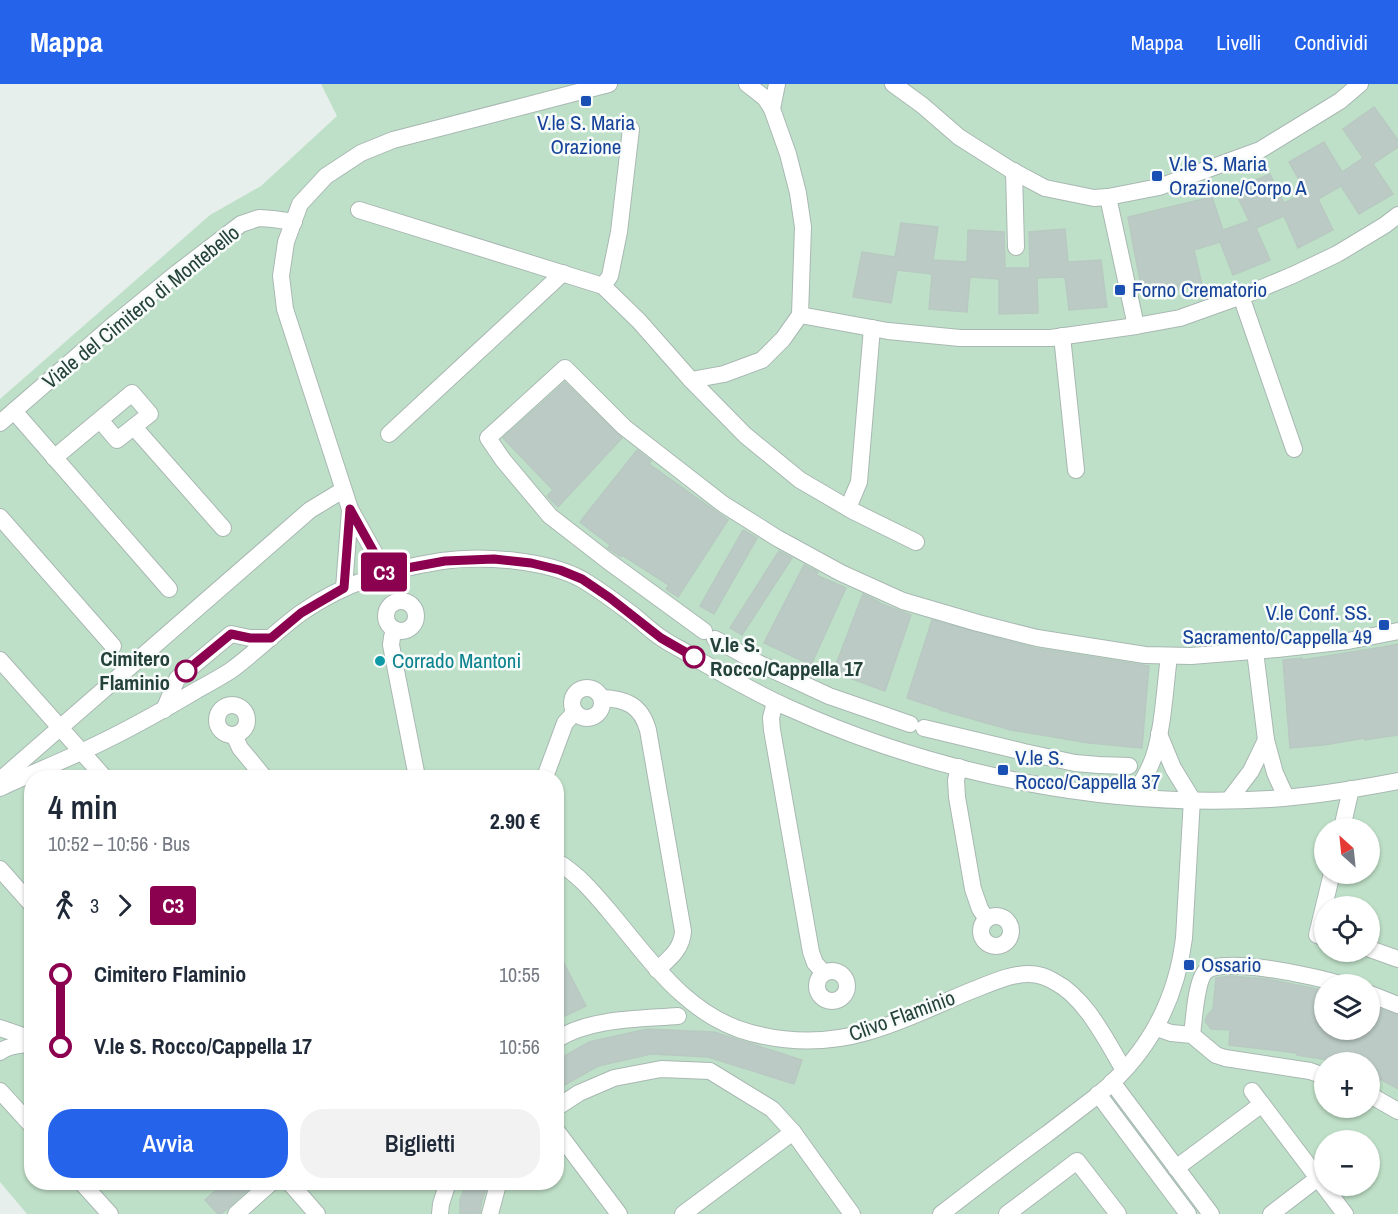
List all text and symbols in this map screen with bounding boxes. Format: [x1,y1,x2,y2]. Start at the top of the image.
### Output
text: Mappa [30,23,103,61]
text: Mappa [1131,28,1183,57]
text: Livelli [1216,28,1261,57]
text: Condividi [1294,28,1368,57]
marker: V.le S. Maria Orazione [579,94,593,108]
place label: V.le S. Maria Orazione [537,108,635,161]
place label: V.le S. Maria Orazione/Corpo A [1169,149,1307,202]
marker: V.le S. Maria Orazione/Corpo A [1150,169,1164,183]
street label: Viale del Cimitero di Montebello [36,218,245,395]
place label: Forno Crematorio [1132,275,1267,304]
marker: Forno Crematorio [1113,283,1127,297]
line badge: C3 [357,552,411,592]
text: C3 [373,558,395,587]
place label: V.le Conf. SS. Sacramento/Cappella 49 [1182,598,1372,651]
marker: V.le Conf. SS. Sacramento/Cappella 49 [1377,618,1391,632]
place label: V.le S. Rocco/Cappella 17 [710,630,864,683]
place label: Cimitero Flaminio [99,644,170,697]
place label: Corrado Mantoni [392,646,521,675]
marker: V.le S. Rocco/Cappella 17 [683,646,705,668]
marker: Corrado Mantoni [373,654,387,668]
marker: Cimitero Flaminio [175,660,197,682]
place label: V.le S. Rocco/Cappella 37 [1015,743,1161,796]
marker: V.le S. Rocco/Cappella 37 [996,763,1010,777]
text: 4 min [48,785,118,829]
text: 2.90 € [490,806,540,836]
north arrow [1314,818,1380,884]
map controls [1314,818,1380,1196]
text: 10:52 – 10:56 · Bus [48,830,190,857]
icon: walk [48,889,81,922]
icon: forward [108,889,141,922]
text: C3 [162,891,184,920]
text: 3 [90,892,99,919]
button: locate [1314,896,1380,962]
place label: Ossario [1201,950,1261,979]
marker: Ossario [1182,958,1196,972]
text: Cimitero Flaminio [94,959,246,989]
text: 10:55 [499,961,540,988]
button: layers [1314,974,1380,1040]
street label: Clivo Flaminio [845,983,959,1048]
text: V.le S. Rocco/Cappella 17 [94,1031,312,1061]
text: 10:56 [499,1033,540,1060]
button: + [1314,1052,1380,1118]
button: Avvia [48,1109,288,1178]
button: Biglietti [300,1109,540,1178]
button: − [1314,1130,1380,1196]

